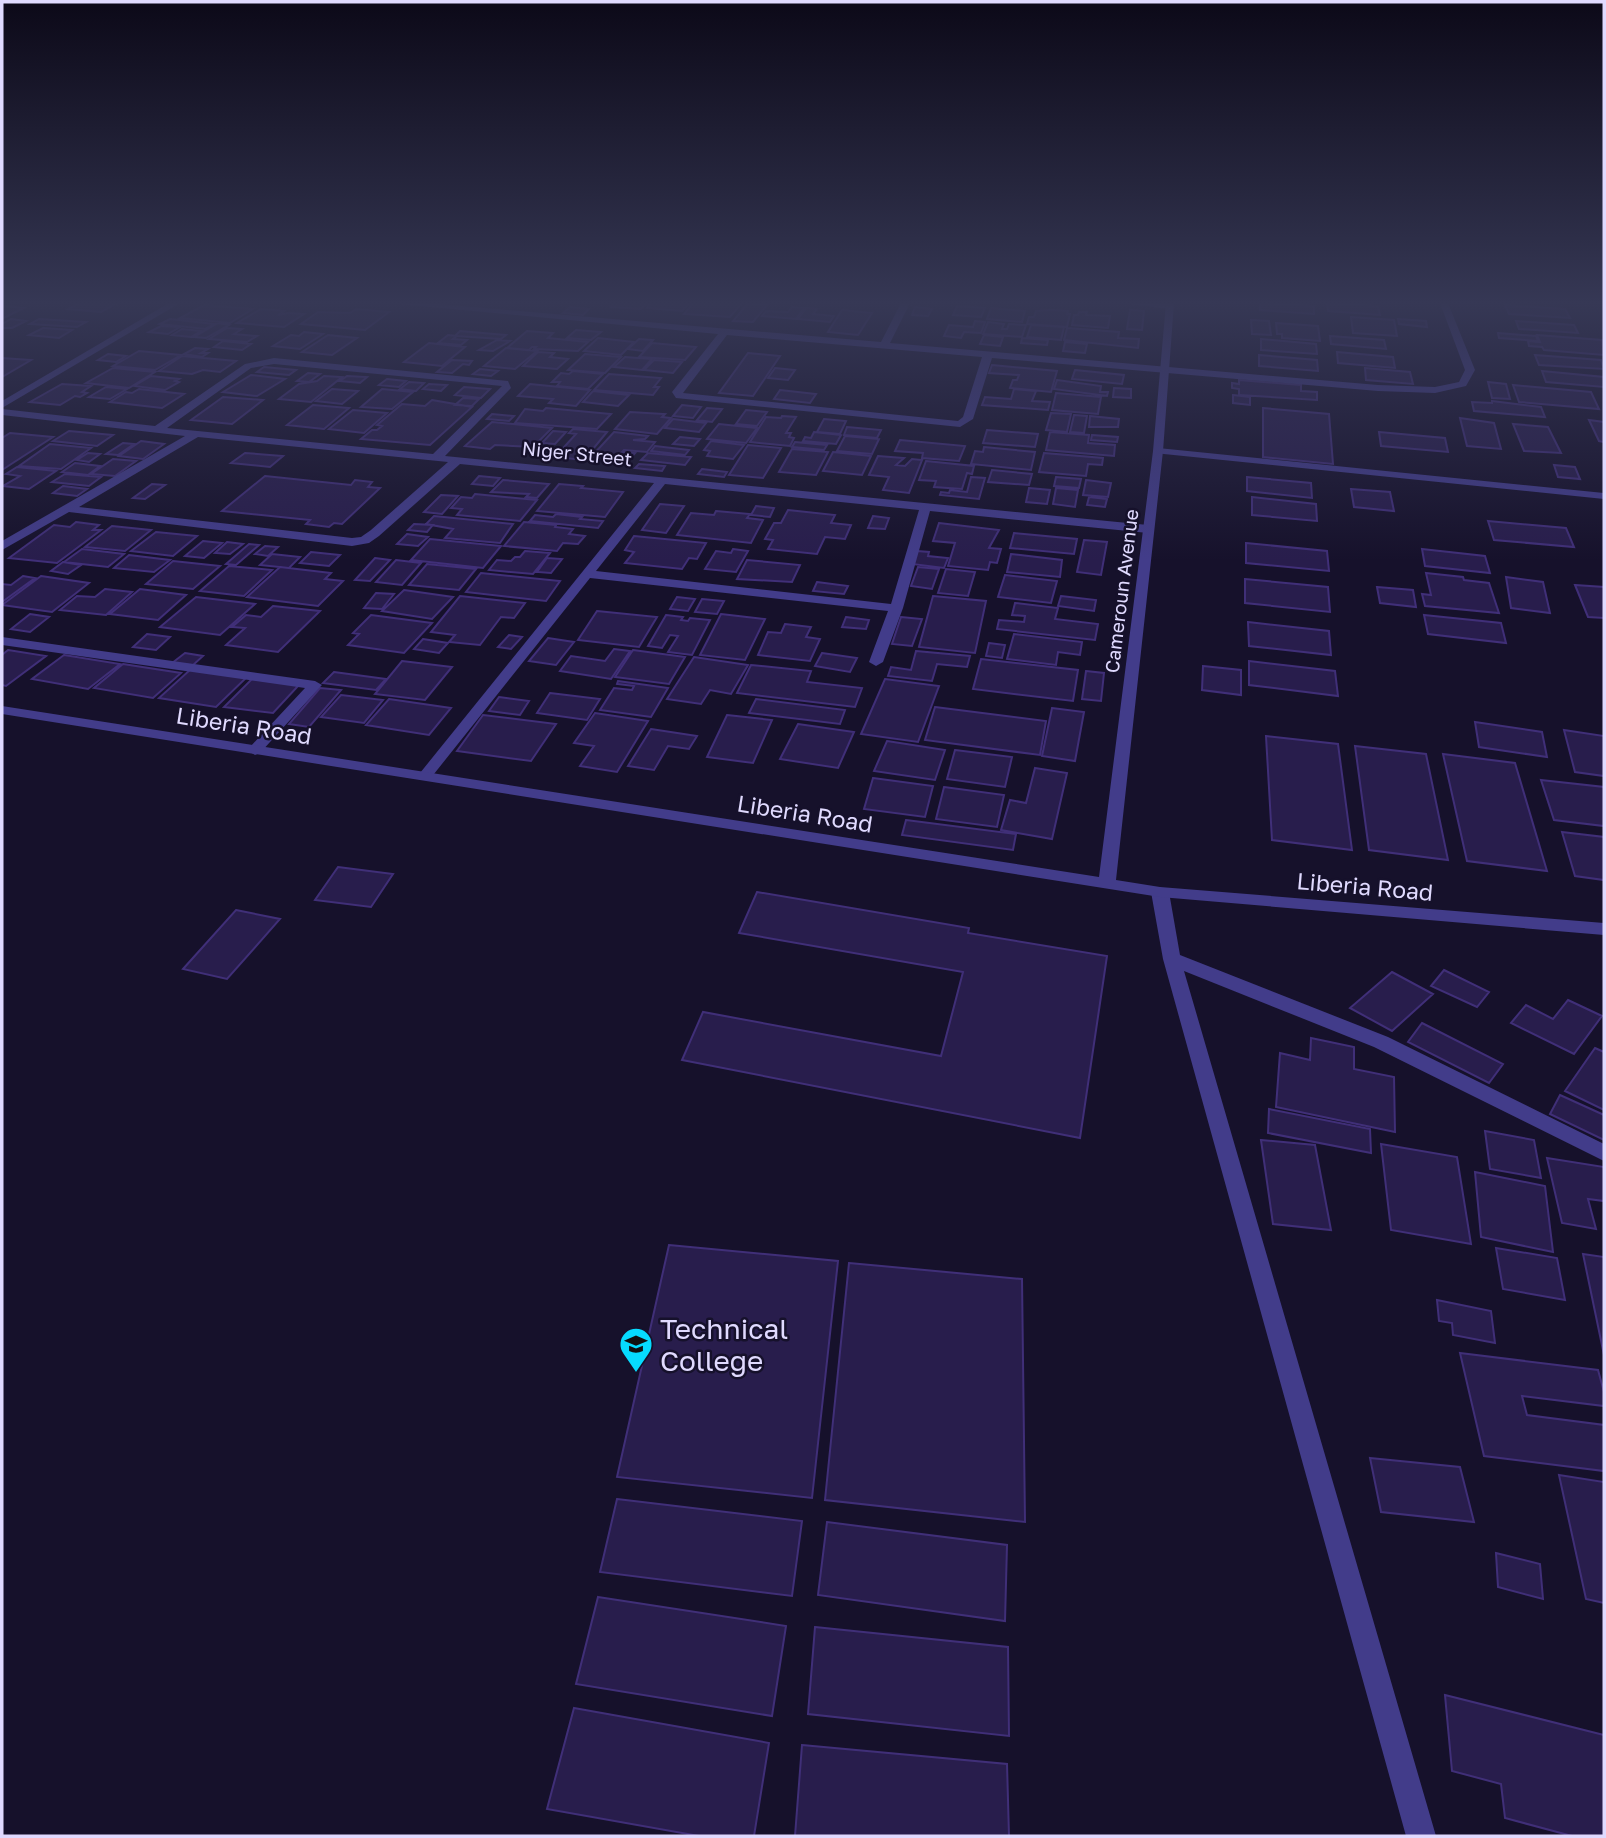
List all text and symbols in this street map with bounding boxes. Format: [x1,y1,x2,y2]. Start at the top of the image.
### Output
street label: Niger Street [521,436,633,470]
street label: Cameroun Avenue [1100,508,1142,674]
street label: Liberia Road [174,700,314,750]
street label: Liberia Road [735,788,875,838]
street label: Liberia Road [1296,866,1434,906]
place label: Technical College [660,1312,788,1377]
school or university icon: Technical College [617,1325,655,1374]

